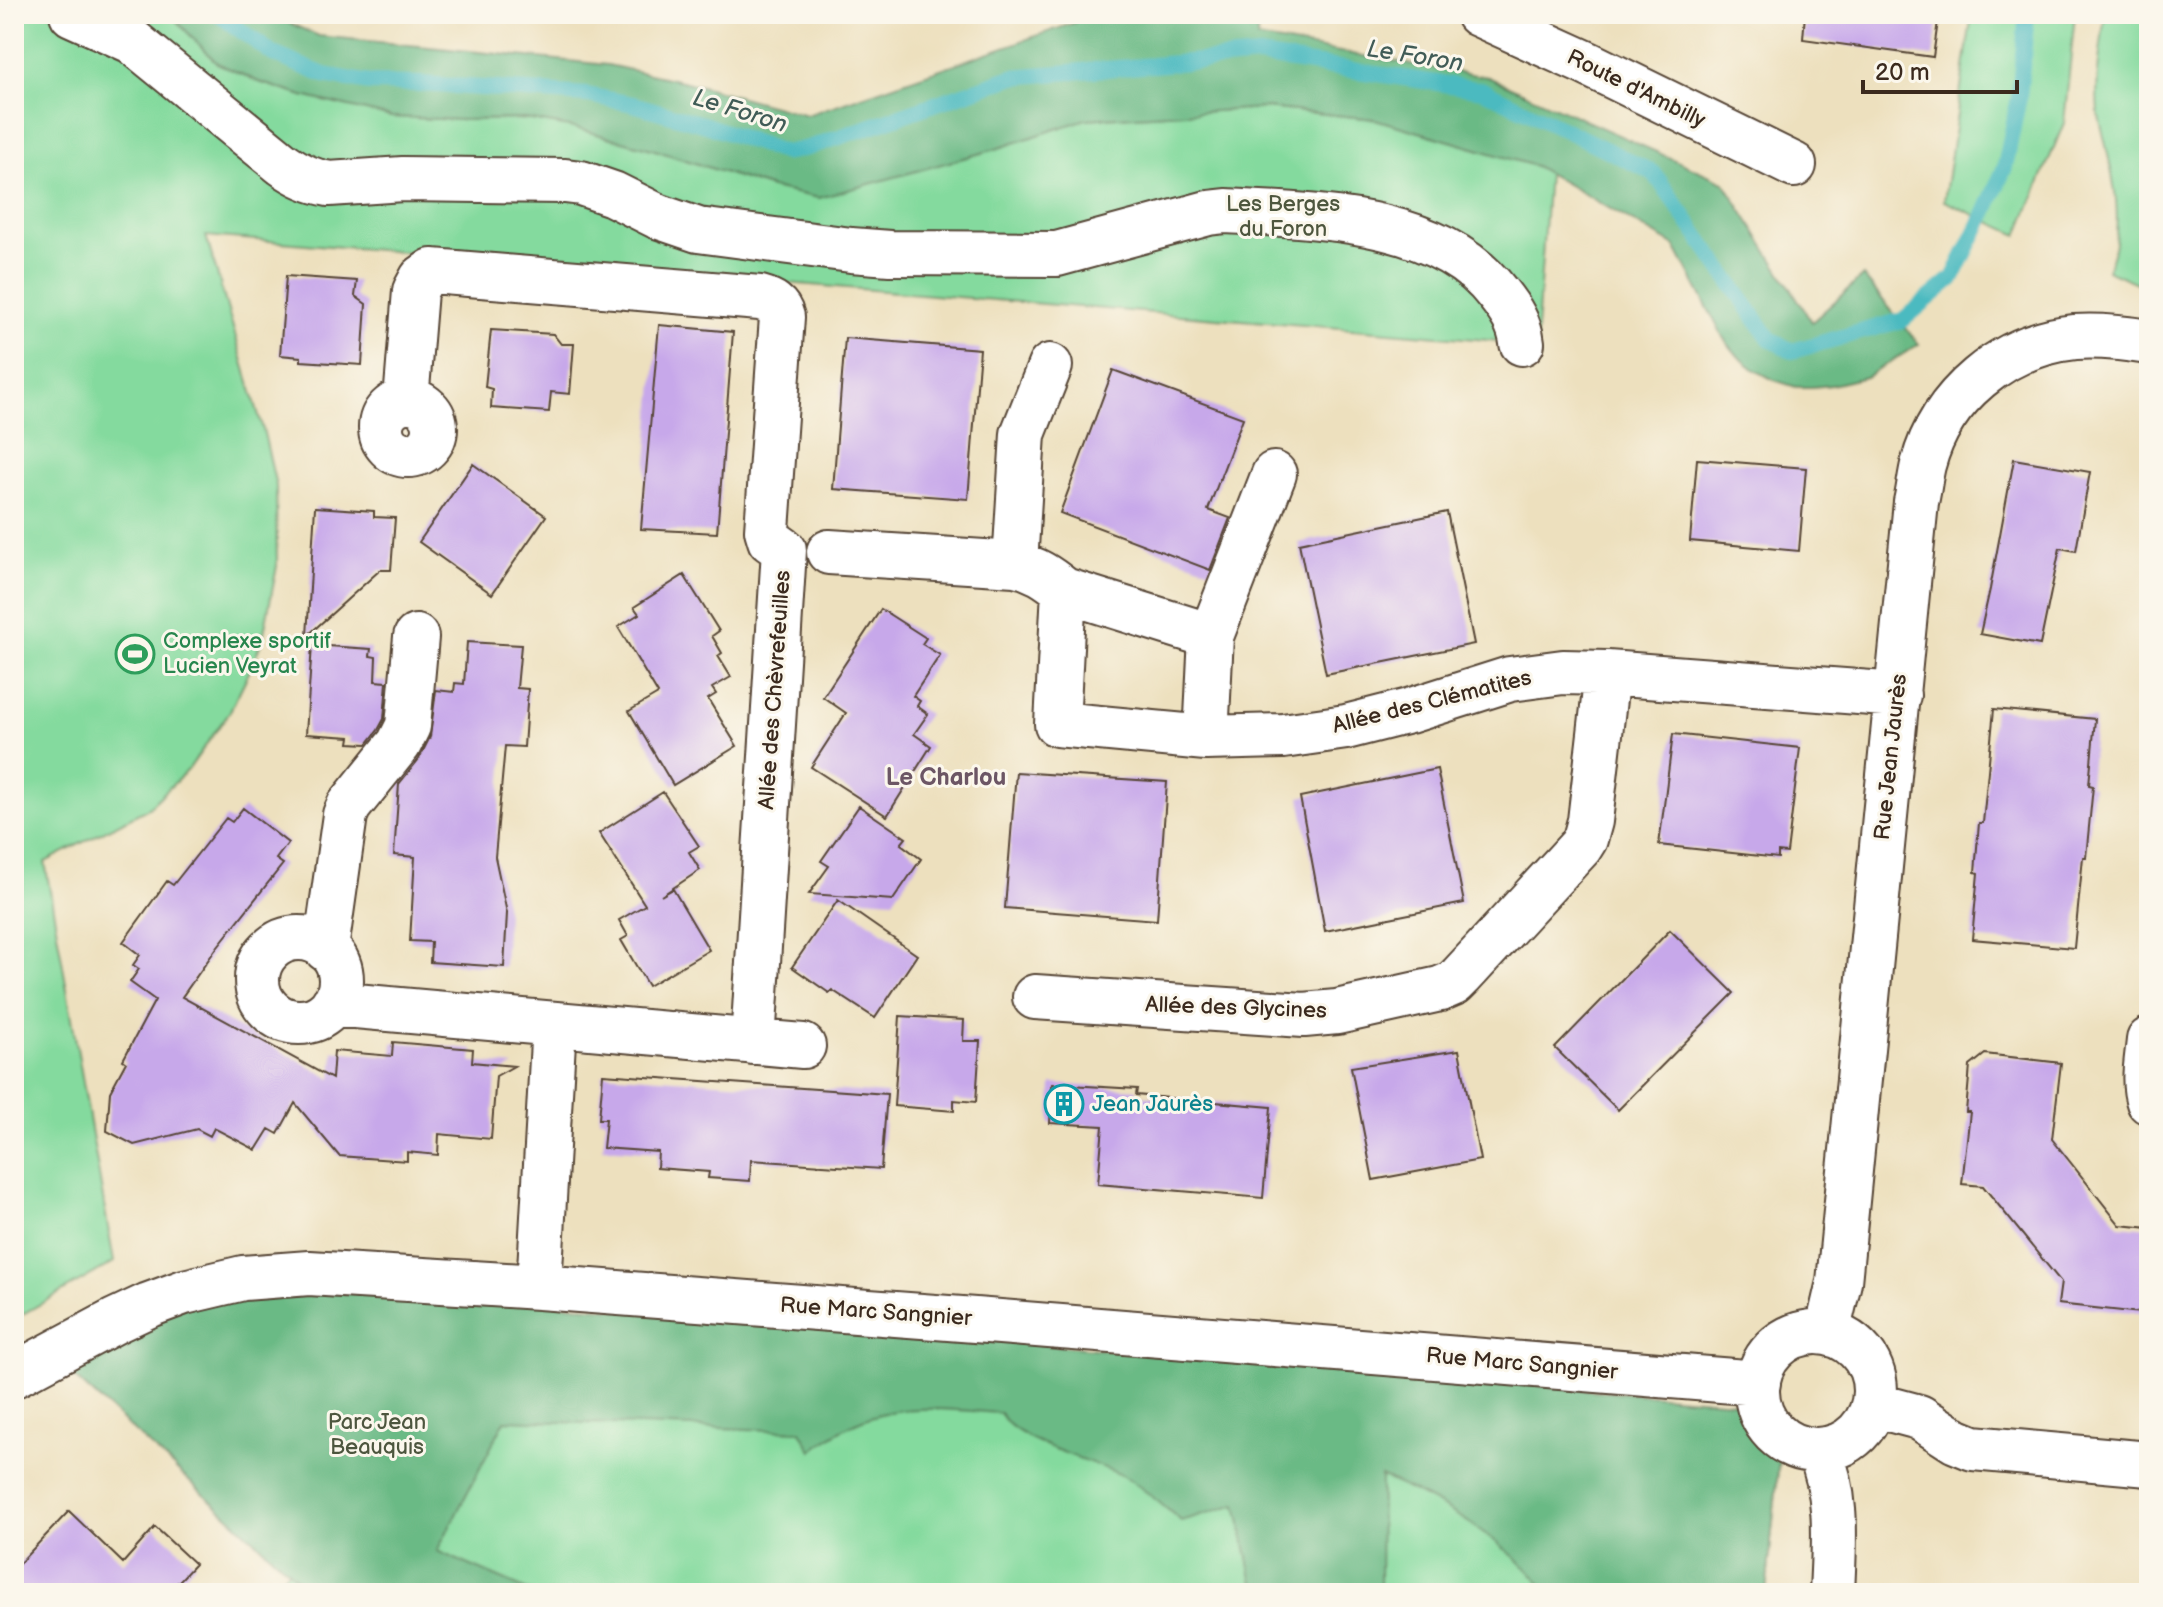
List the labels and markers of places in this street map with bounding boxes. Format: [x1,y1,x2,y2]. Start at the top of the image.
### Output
place label: Complexe sportif Lucien Veyrat [163,628,331,680]
sports icon: Complexe sportif Lucien Veyrat [114,633,156,675]
building icon: Jean Jaurès [1043,1083,1085,1125]
place label: Jean Jaurès [1092,1091,1213,1118]

